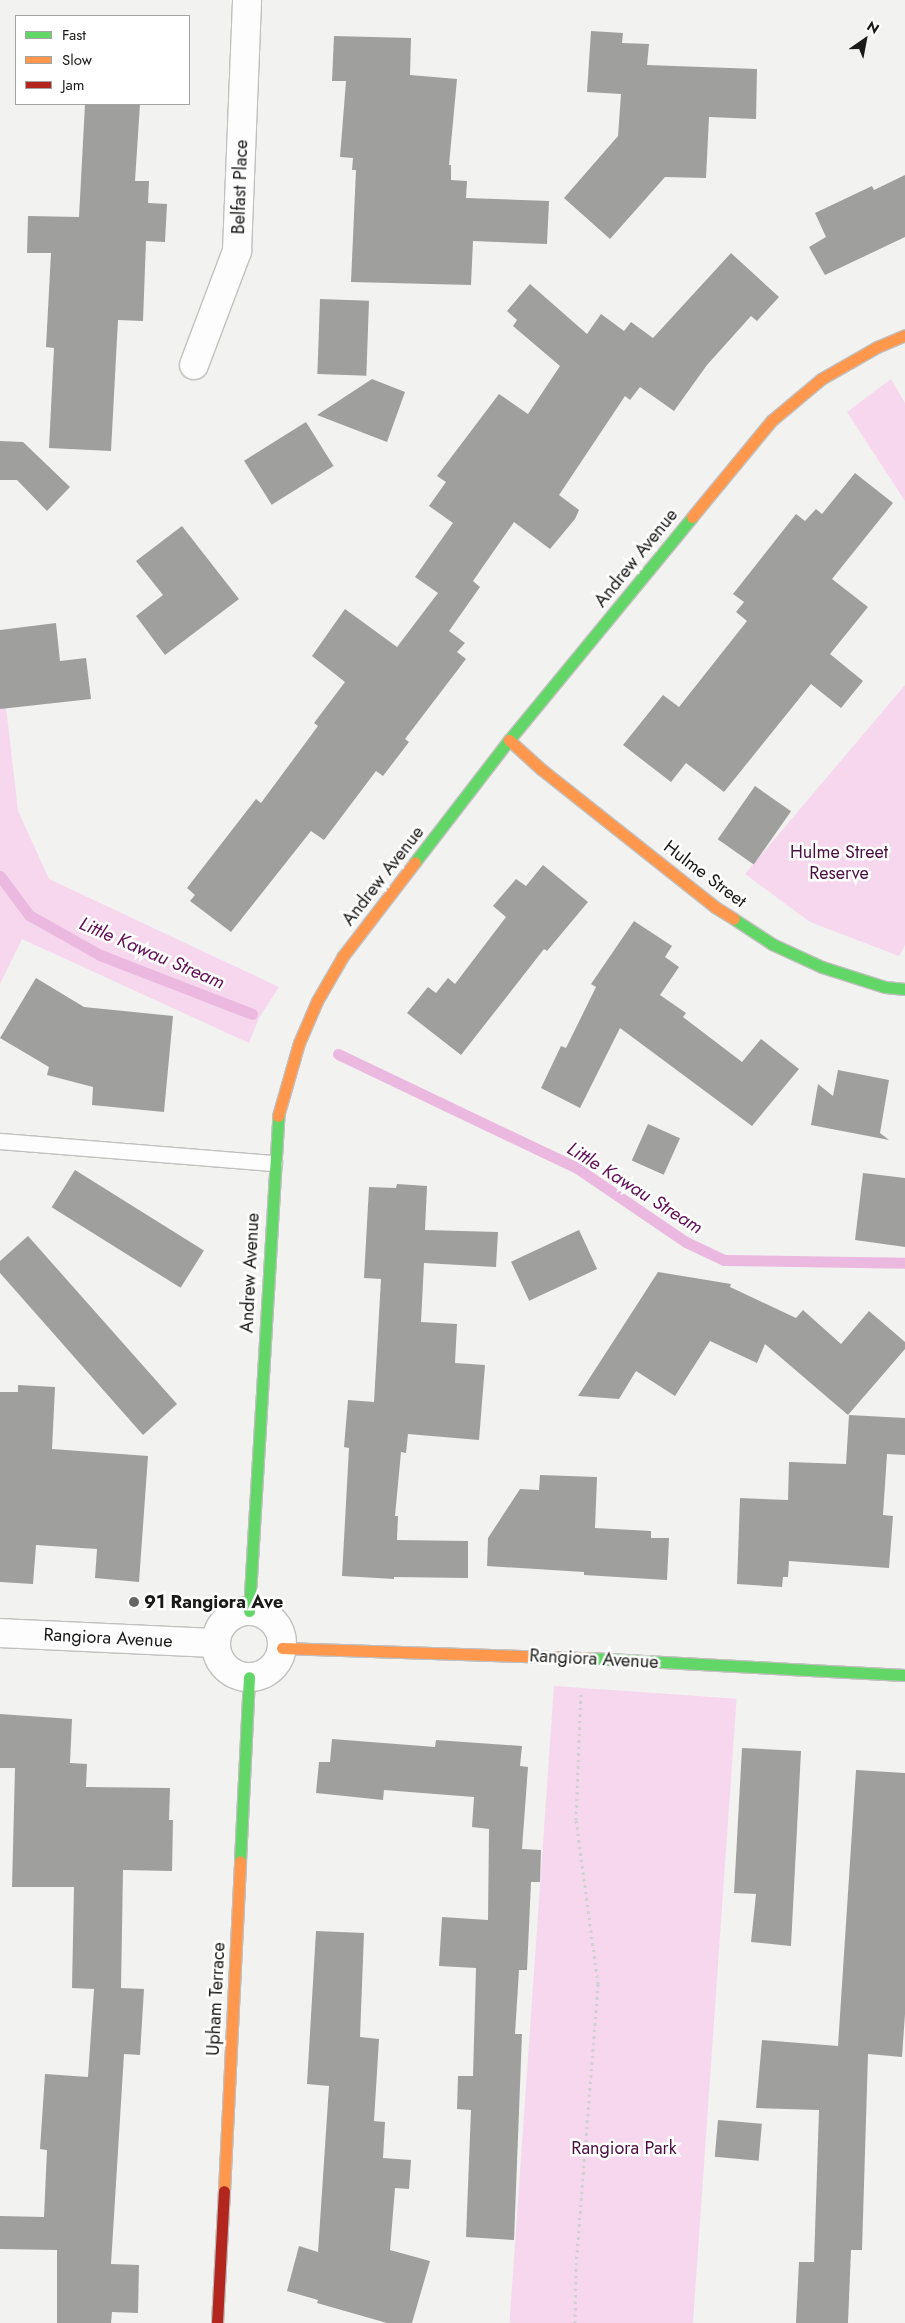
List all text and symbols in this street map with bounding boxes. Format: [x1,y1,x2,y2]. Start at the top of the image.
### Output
legend [15,15,190,105]
north arrow [840,15,890,65]
text: N [863,16,883,39]
text: Fast [62,24,86,46]
text: Slow [62,49,92,71]
text: Jam [62,74,85,96]
street label: Belfast Place [228,139,252,235]
street label: Andrew Avenue [590,504,682,612]
street label: Andrew Avenue [337,822,429,930]
street label: Hulme Street [659,836,751,912]
park label: Hulme Street Reserve [790,842,888,884]
water label: Little Kawau Stream [76,912,228,994]
water label: Little Kawau Stream [563,1137,707,1239]
street label: Andrew Avenue [236,1212,264,1334]
place label: 91 Rangiora Ave [144,1591,283,1613]
marker: 91 Rangiora Ave [128,1596,140,1608]
street label: Rangiora Avenue [43,1624,173,1652]
street label: Rangiora Avenue [529,1645,659,1673]
street label: Upham Terrace [202,1942,230,2056]
park label: Rangiora Park [571,2137,677,2159]

